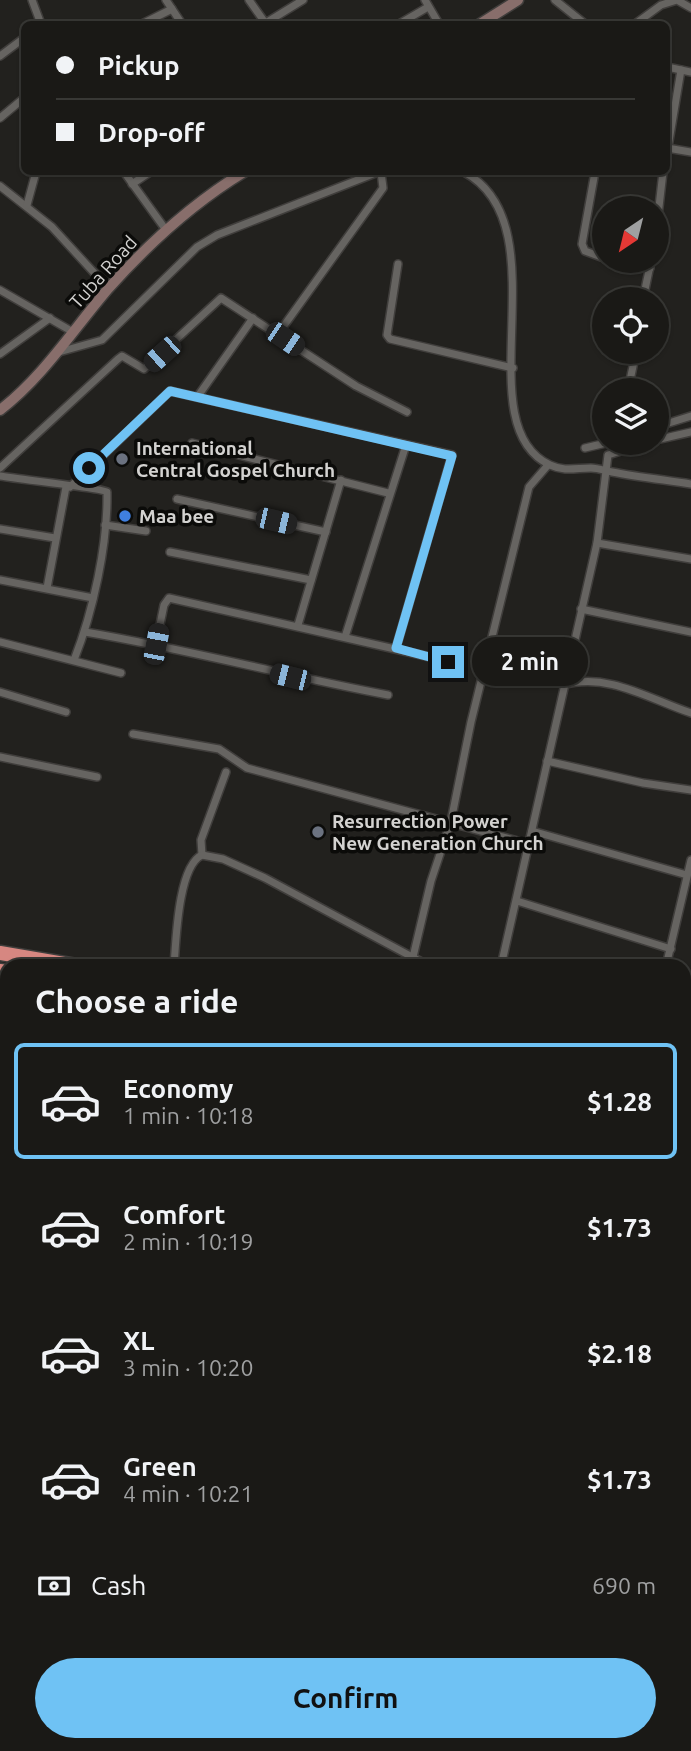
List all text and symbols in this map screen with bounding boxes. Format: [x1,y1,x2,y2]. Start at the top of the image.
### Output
text: Pickup [98,51,180,80]
text: Drop-off [98,118,205,147]
north arrow [592,196,668,273]
map controls [592,196,669,455]
street label: Tuba Road [65,231,141,313]
button: locate [592,287,669,364]
car [262,319,309,359]
car [140,332,185,376]
button: layers [592,378,669,455]
place label: International Central Gospel Church [136,437,335,481]
marker: International Central Gospel Church [114,451,130,467]
route start [73,452,105,484]
place label: Maa bee [139,505,214,527]
car [254,506,299,536]
marker: Maa bee [117,508,133,524]
car [142,621,171,667]
callout: 2 min [472,638,588,686]
route end [432,646,464,678]
text: 2 min [501,649,559,674]
car [268,662,313,692]
place label: Resurrection Power New Generation Church [332,810,544,854]
marker: Resurrection Power New Generation Church [310,824,326,840]
text: Choose a ride [35,983,238,1019]
icon: car [39,1070,102,1133]
text: Economy [123,1074,233,1103]
text: $1.28 [587,1087,652,1116]
text: 1 min · 10:18 [123,1103,254,1128]
icon: car [39,1196,102,1259]
text: Comfort [123,1200,226,1229]
text: $1.73 [587,1213,652,1242]
text: 2 min · 10:19 [123,1229,254,1254]
icon: car [39,1322,102,1385]
text: XL [123,1326,154,1355]
text: $2.18 [587,1339,652,1368]
text: 3 min · 10:20 [123,1355,254,1380]
icon: car [39,1448,102,1511]
text: Green [123,1452,197,1481]
text: $1.73 [587,1465,652,1494]
text: 4 min · 10:21 [123,1481,254,1506]
icon: cash [35,1567,73,1605]
text: Cash [91,1571,146,1600]
text: 690 m [592,1573,656,1598]
button: Confirm [35,1658,656,1738]

